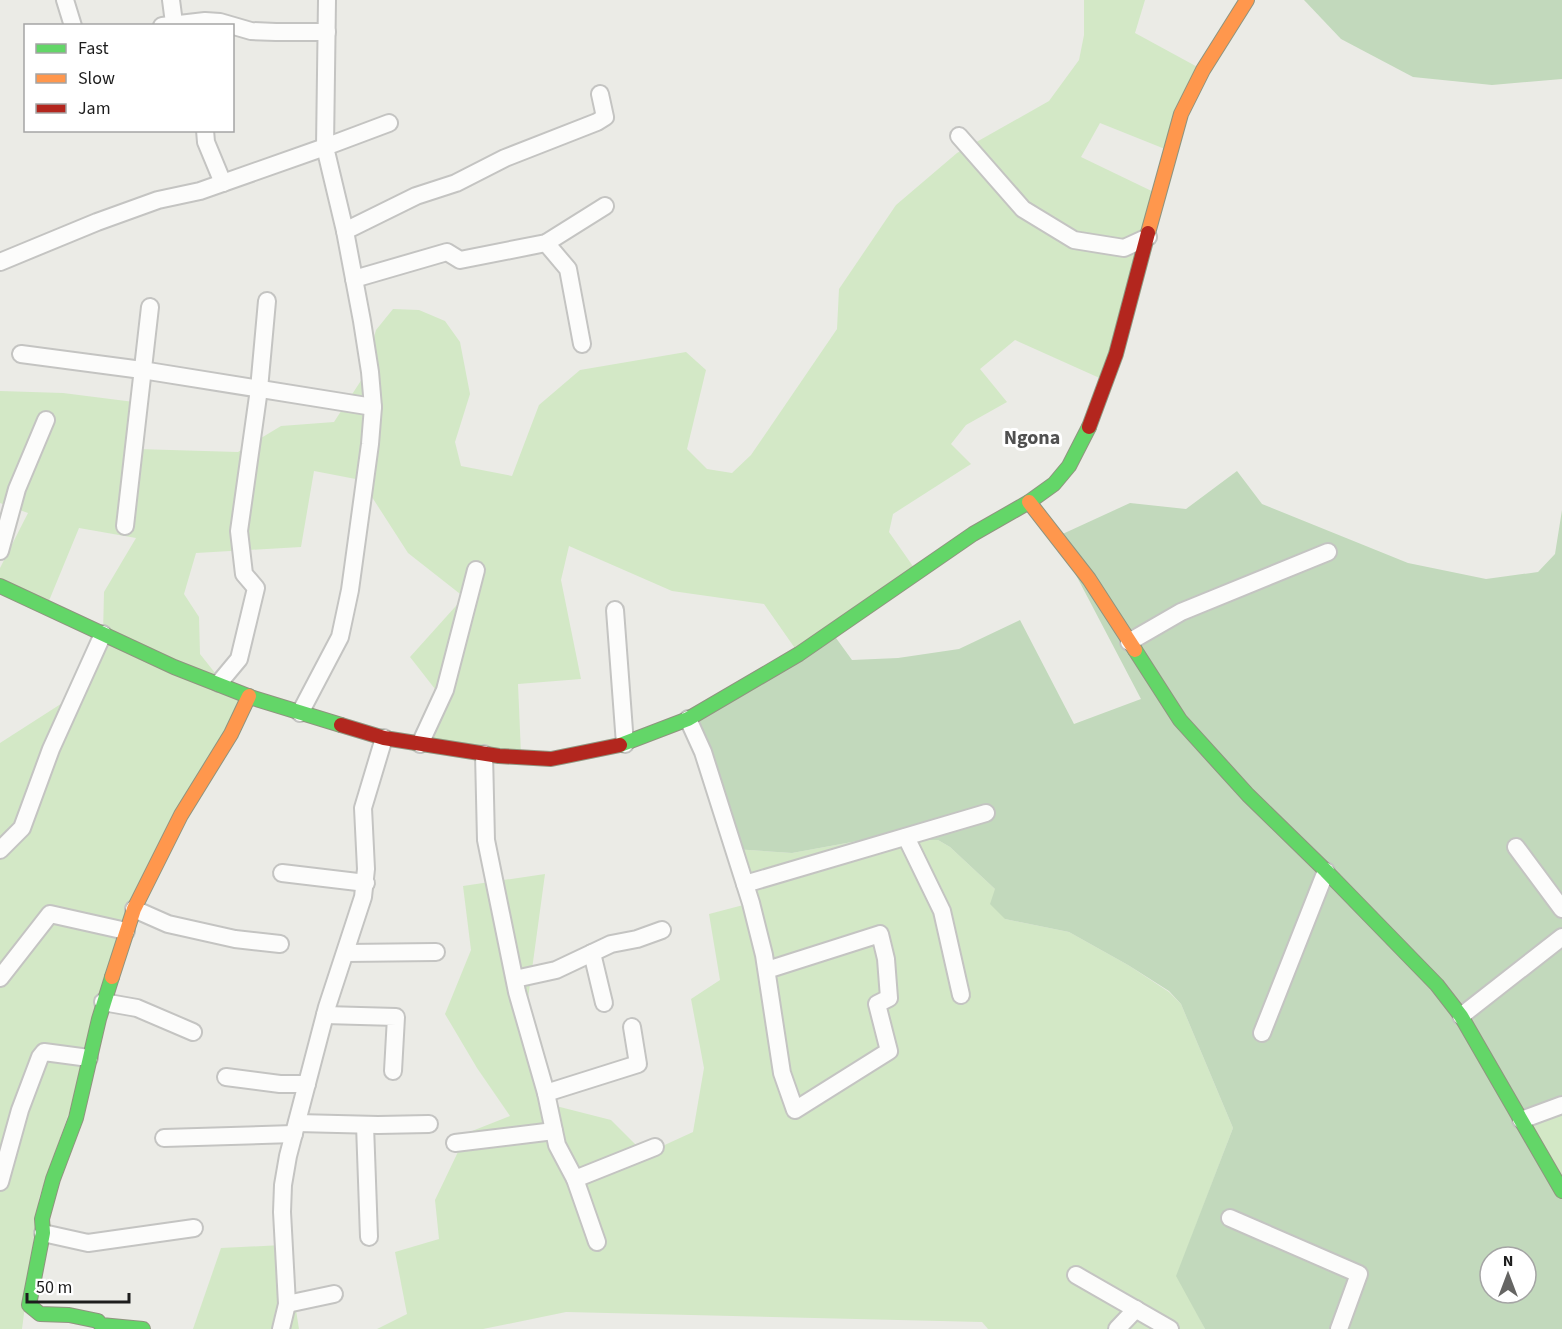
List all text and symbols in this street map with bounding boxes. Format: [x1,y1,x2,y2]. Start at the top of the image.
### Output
legend [24,24,234,132]
text: Fast [78,36,109,61]
text: Slow [78,66,115,91]
text: Jam [78,96,111,121]
district label: Ngona [1004,424,1060,452]
north arrow [1478,1245,1538,1305]
text: N [1503,1250,1513,1272]
scale bar [27,1266,129,1304]
text: 50 m [36,1275,72,1300]

